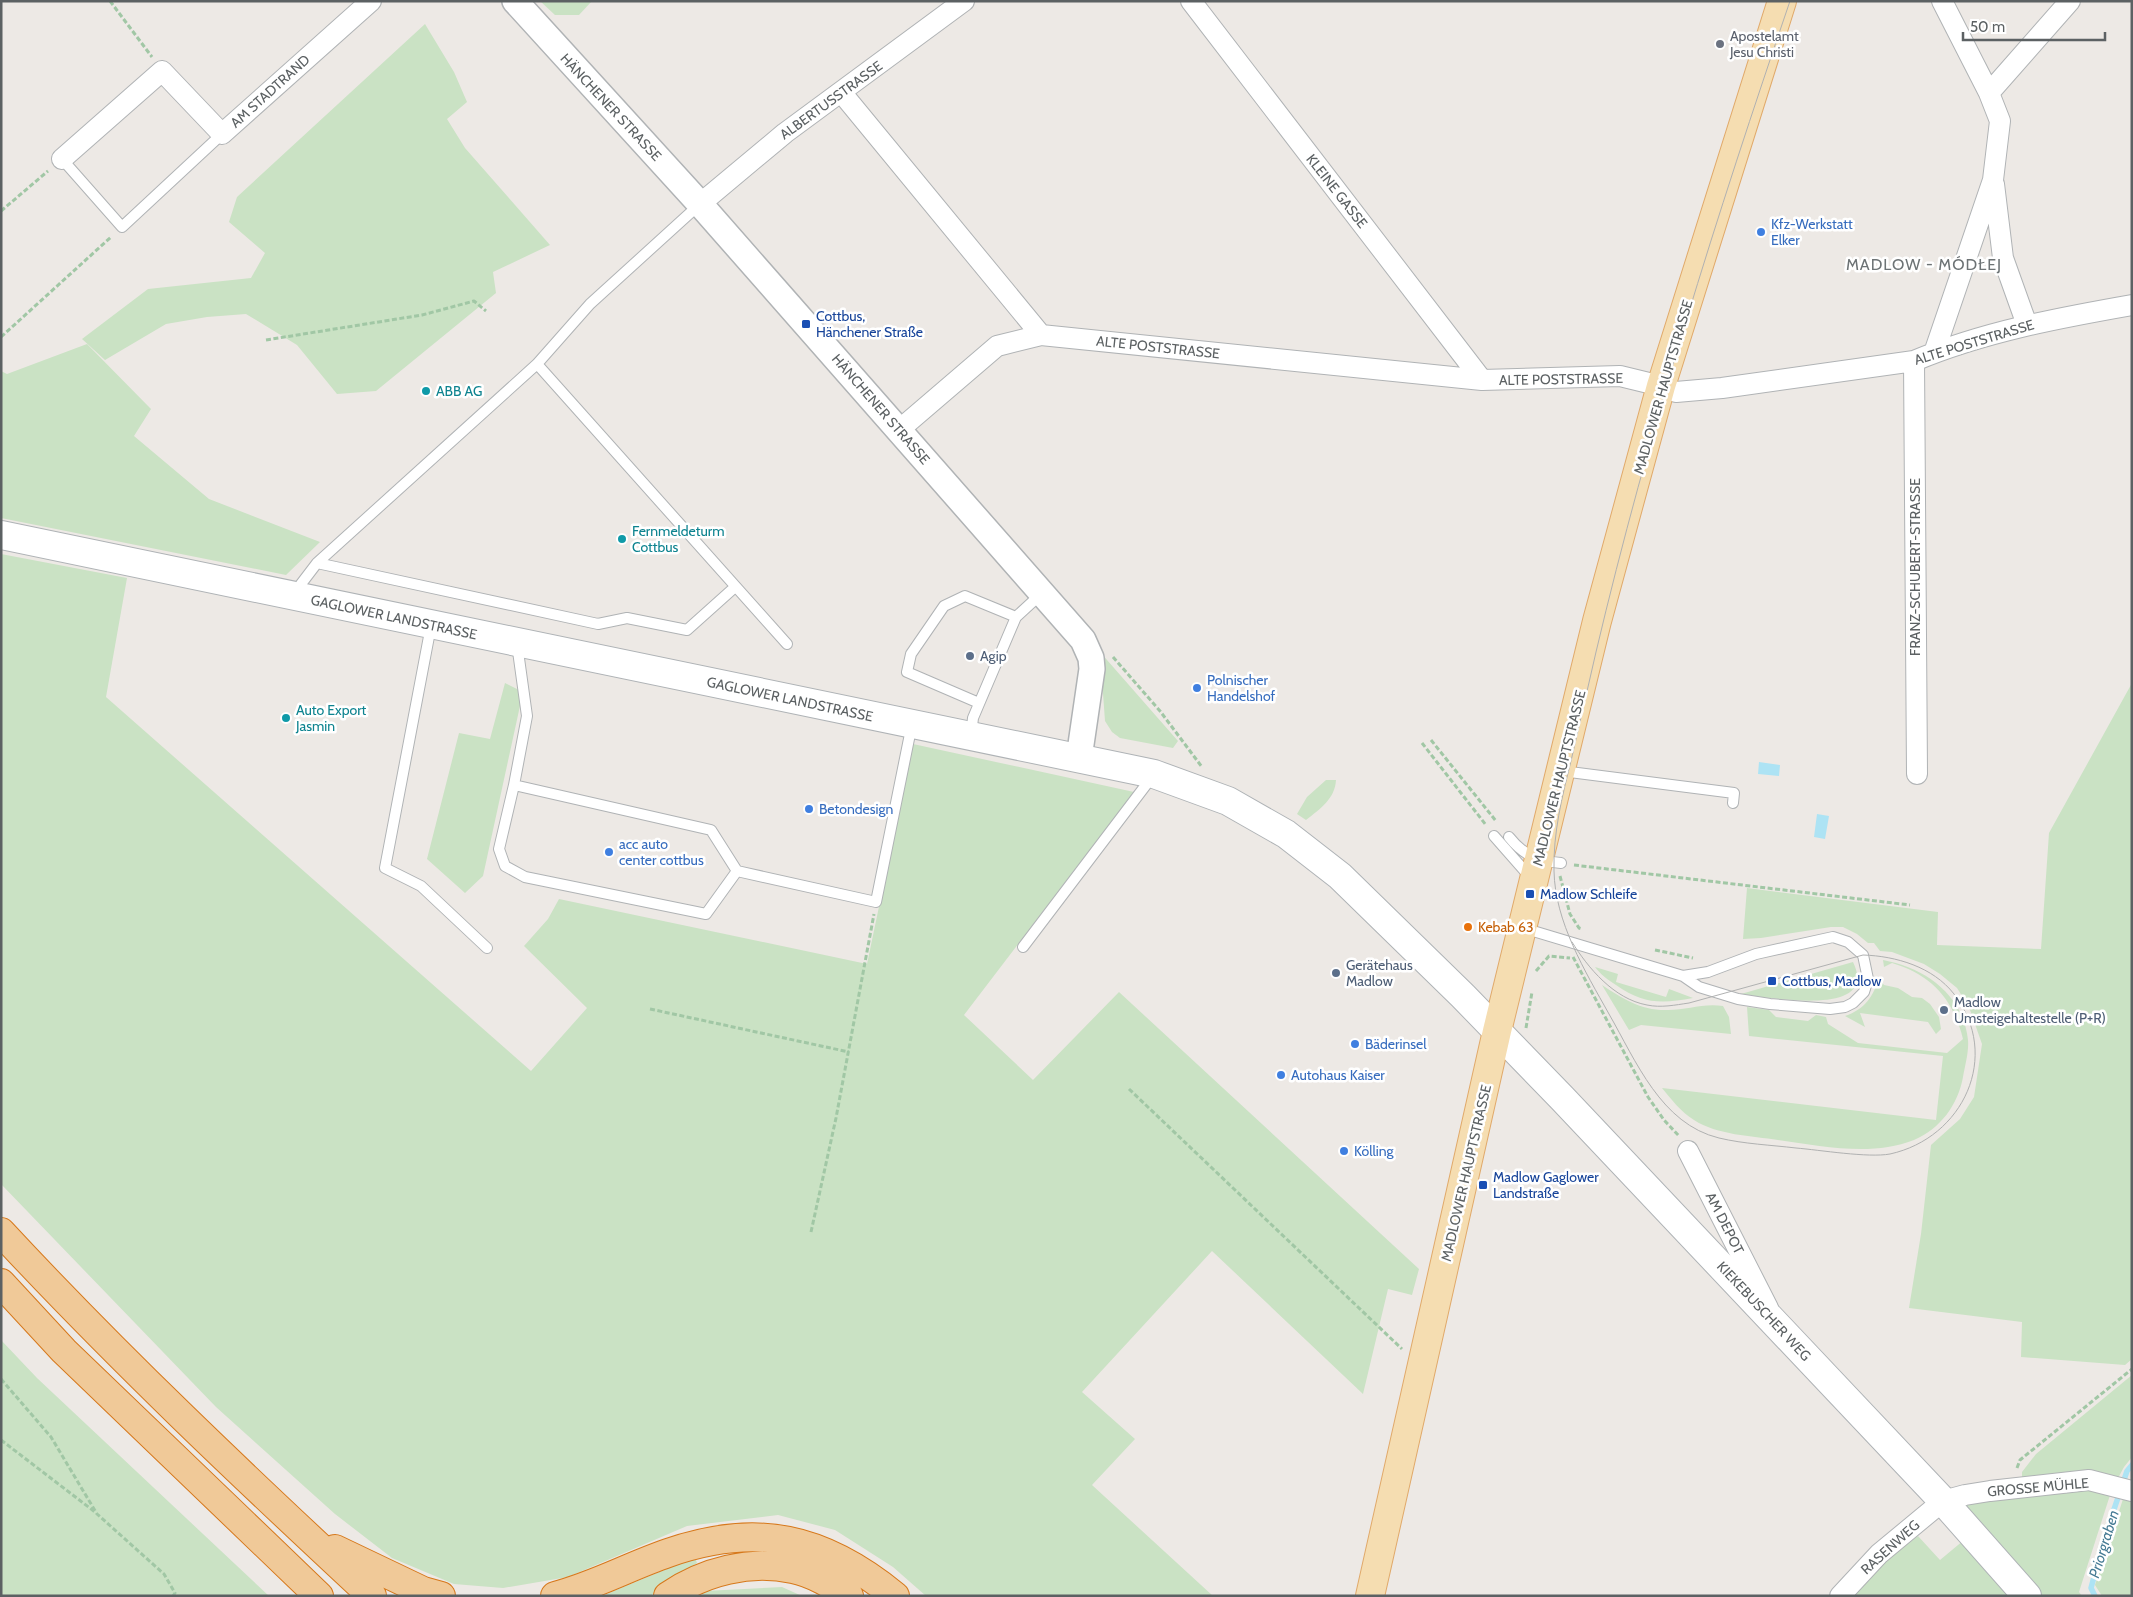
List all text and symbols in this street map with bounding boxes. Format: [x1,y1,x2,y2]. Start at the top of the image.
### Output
scale bar [1963,10,2106,42]
text: 50 m [1970,18,2005,36]
place label: Apostelamt Jesu Christi [1729,27,1799,61]
marker: Apostelamt Jesu Christi [1714,38,1726,50]
street label: HÄNCHENER STRASSE [556,49,666,165]
street label: AM STADTRAND [226,51,314,131]
street label: ALBERTUSSTRASSE [776,57,886,143]
street label: KLEINE GASSE [1302,150,1372,232]
place label: Kfz-Werkstatt Elker [1771,215,1853,249]
marker: Kfz-Werkstatt Elker [1755,226,1767,238]
district label: MADLOW - MÓDŁEJ [1846,255,2002,274]
street label: MADLOWER HAUPTSTRASSE [1629,297,1697,476]
place label: Cottbus, Hänchener Straße [816,307,923,341]
street label: ALTE POSTSTRASSE [1912,315,2036,369]
marker: Cottbus, Hänchener Straße [800,318,812,330]
street label: ALTE POSTSTRASSE [1095,332,1221,362]
street label: HÄNCHENER STRASSE [828,350,934,468]
street label: ALTE POSTSTRASSE [1499,369,1624,389]
place label: ABB AG [436,382,482,400]
marker: ABB AG [420,385,432,397]
street label: FRANZ-SCHUBERT-STRASSE [1906,478,1924,656]
place label: Fernmeldeturm Cottbus [632,522,725,556]
marker: Fernmeldeturm Cottbus [616,533,628,545]
street label: GAGLOWER LANDSTRASSE [309,591,479,643]
place label: Agip [980,647,1007,665]
marker: Agip [964,650,976,662]
place label: Polnischer Handelshof [1207,671,1276,705]
street label: GAGLOWER LANDSTRASSE [705,673,875,725]
marker: Polnischer Handelshof [1191,682,1203,694]
street label: MADLOWER HAUPTSTRASSE [1528,688,1590,868]
place label: Auto Export Jasmin [295,701,367,735]
marker: Auto Export Jasmin [280,712,292,724]
place label: Betondesign [819,800,893,818]
marker: Betondesign [803,803,815,815]
place label: acc auto center cottbus [619,835,704,869]
marker: acc auto center cottbus [603,846,615,858]
place label: Madlow Schleife [1540,885,1637,903]
marker: Madlow Schleife [1524,888,1536,900]
place label: Kebab 63 [1478,918,1534,936]
marker: Kebab 63 [1462,921,1474,933]
place label: Gerätehaus Madlow [1346,956,1413,990]
marker: Gerätehaus Madlow [1330,967,1342,979]
place label: Cottbus, Madlow [1782,972,1881,990]
marker: Cottbus, Madlow [1766,975,1778,987]
place label: Madlow Umsteigehaltestelle (P+R) [1954,993,2106,1027]
marker: Madlow Umsteigehaltestelle (P+R) [1938,1004,1950,1016]
place label: Bäderinsel [1365,1035,1427,1053]
marker: Bäderinsel [1349,1038,1361,1050]
place label: Autohaus Kaiser [1291,1066,1385,1084]
marker: Autohaus Kaiser [1275,1069,1287,1081]
street label: MADLOWER HAUPTSTRASSE [1437,1083,1495,1263]
place label: Kölling [1354,1142,1395,1160]
marker: Kölling [1338,1145,1350,1157]
place label: Madlow Gaglower Landstraße [1493,1168,1599,1202]
marker: Madlow Gaglower Landstraße [1477,1179,1489,1191]
street label: AM DEPOT [1702,1189,1748,1257]
street label: KIEKEBUSCHER WEG [1713,1257,1815,1365]
street label: GROSSE MÜHLE [1986,1474,2090,1500]
water label: Priorgraben [2085,1508,2123,1580]
street label: RASENWEG [1857,1516,1923,1578]

